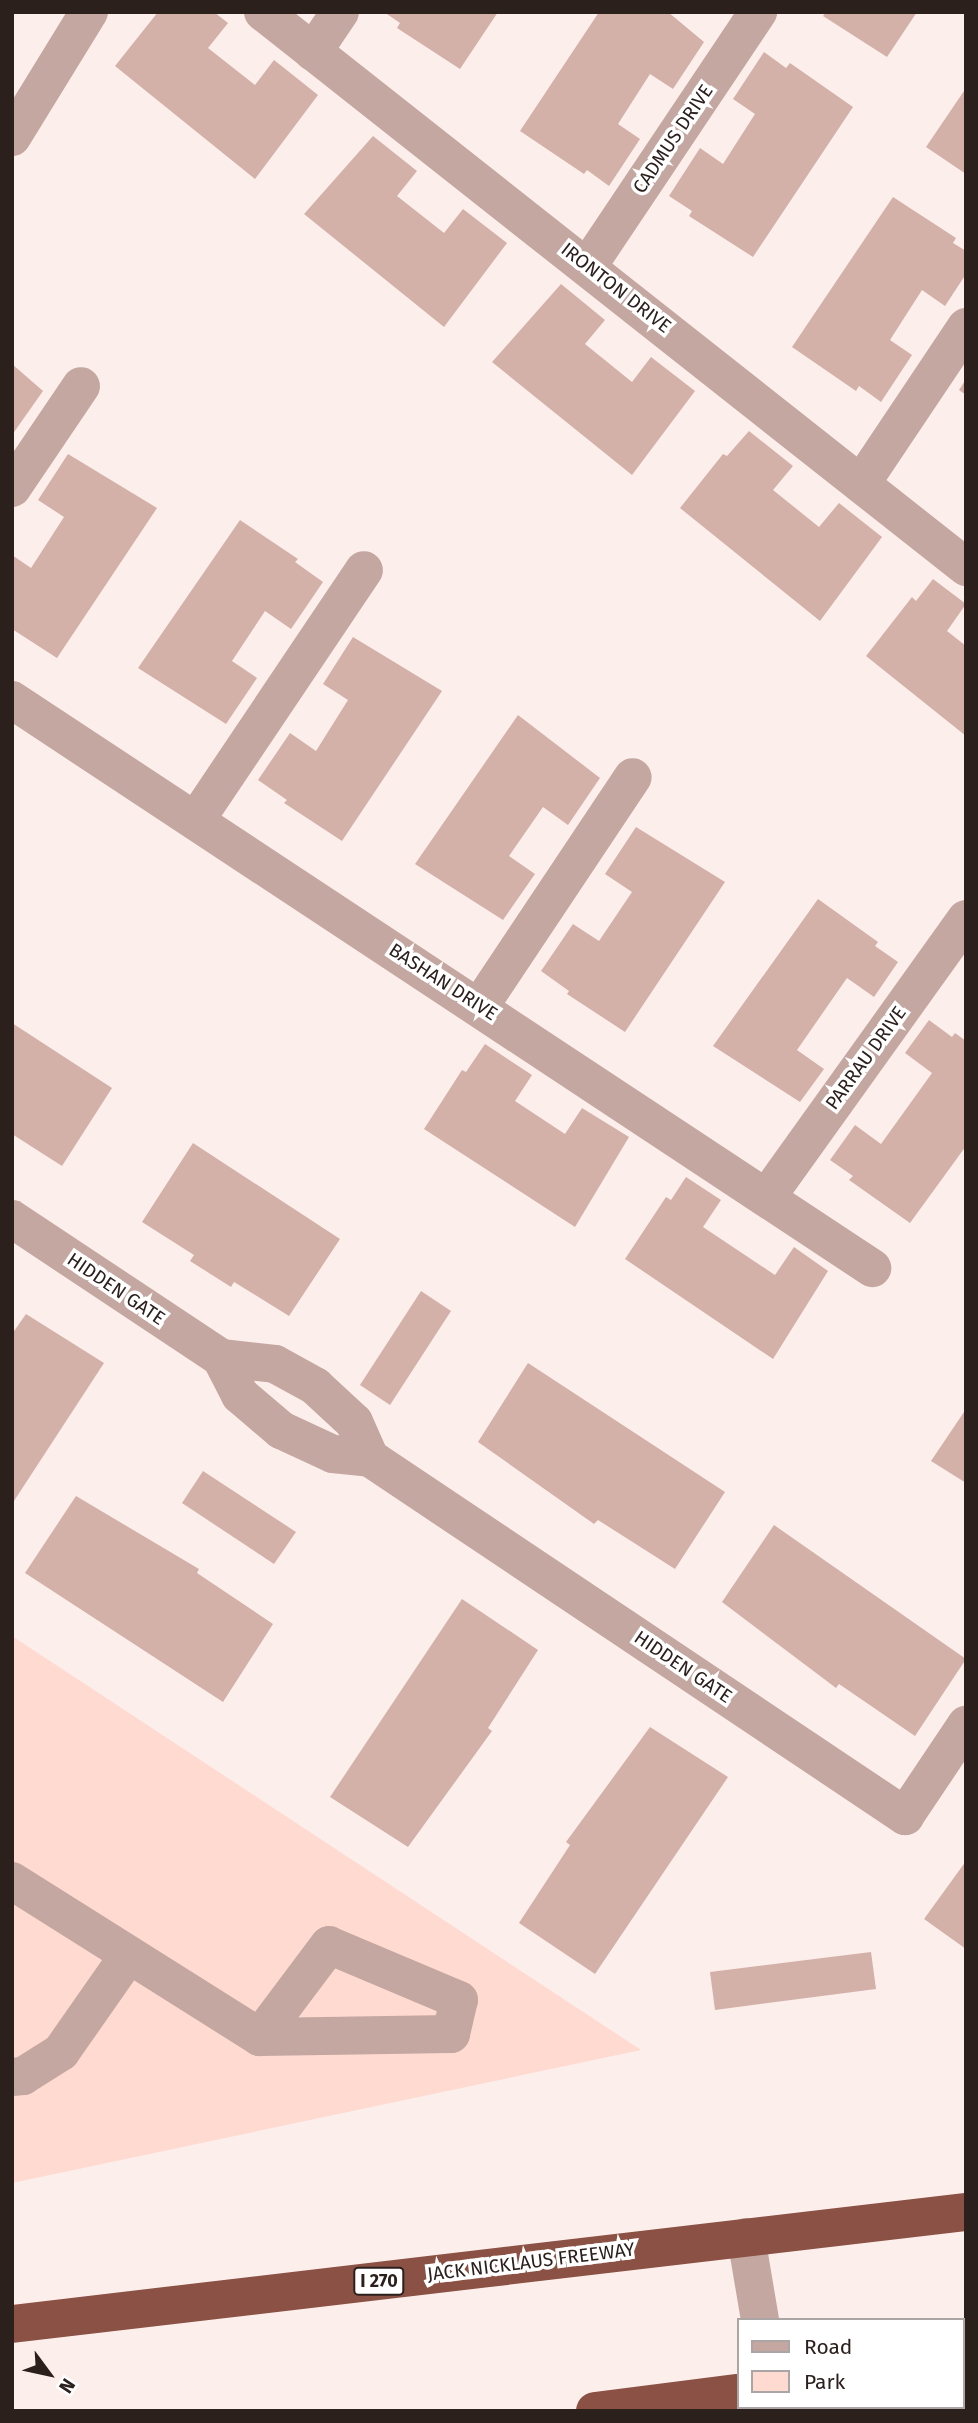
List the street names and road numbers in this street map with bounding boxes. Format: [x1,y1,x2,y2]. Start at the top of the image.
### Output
street label: CADMUS DRIVE [628,80,718,198]
street label: IRONTON DRIVE [556,238,676,338]
street label: BASHAN DRIVE [385,939,501,1025]
street label: PARRAU DRIVE [821,1002,911,1114]
street label: HIDDEN GATE [63,1248,169,1330]
street label: HIDDEN GATE [630,1626,736,1708]
street label: JACK NICKLAUS FREEWAY [426,2238,636,2286]
road number: I 270 [353,2266,405,2295]

